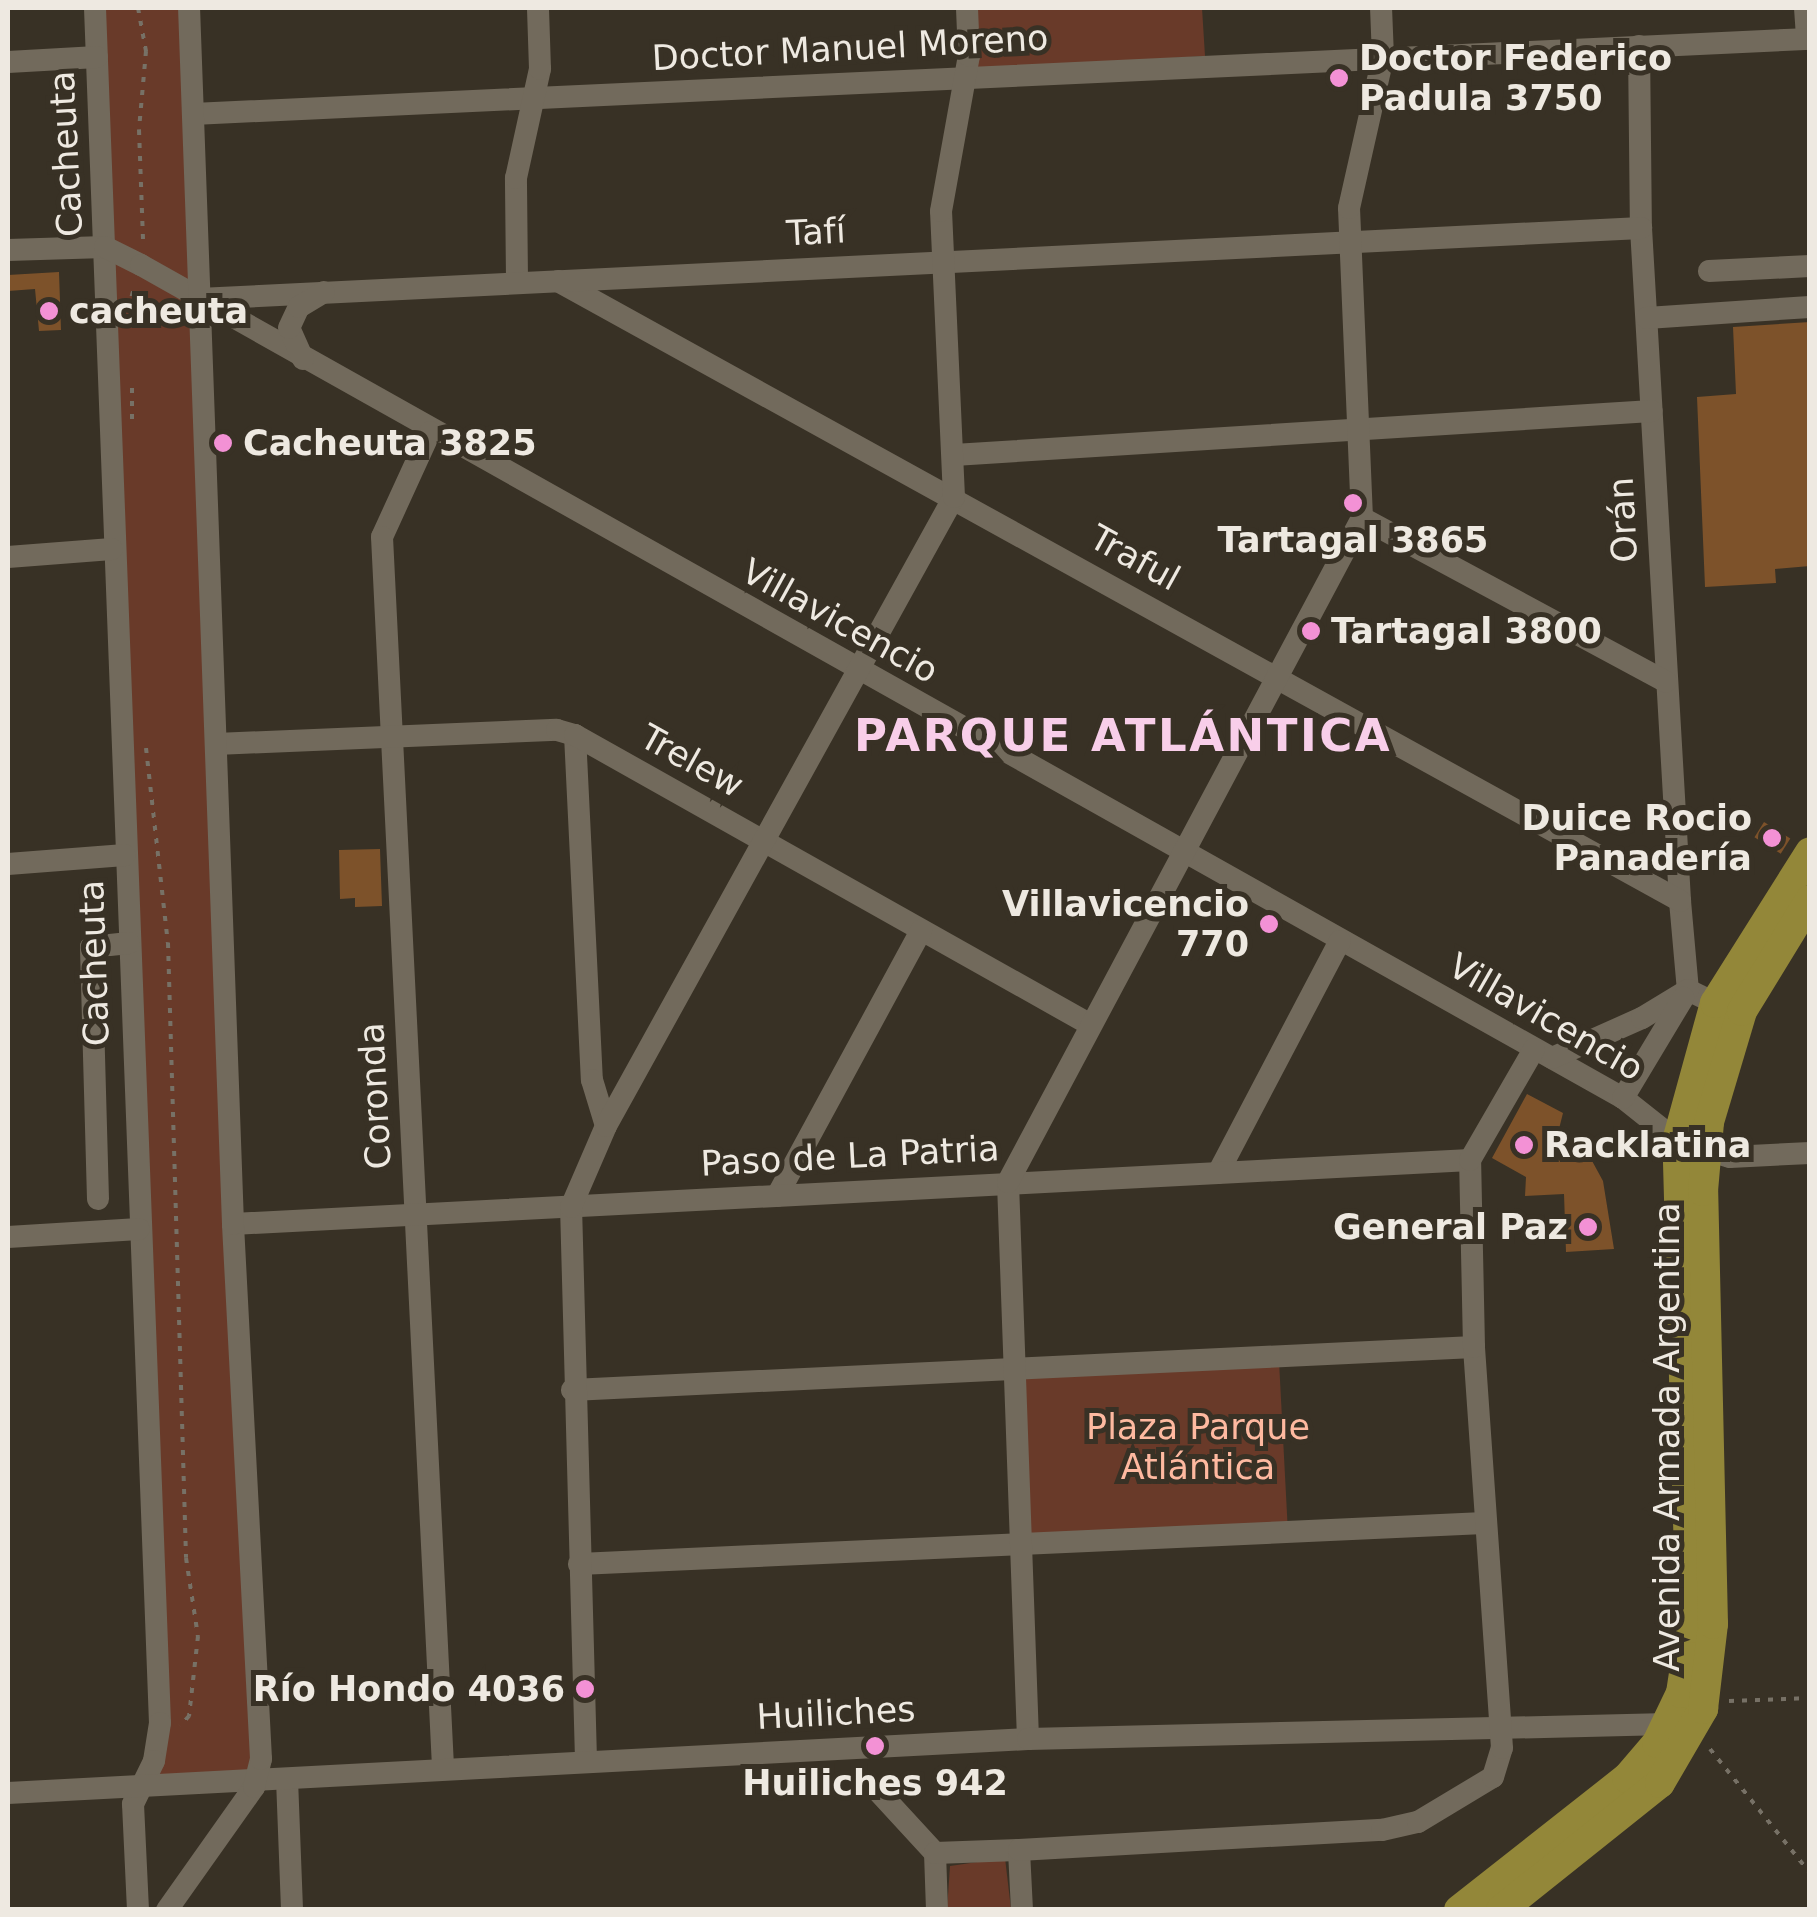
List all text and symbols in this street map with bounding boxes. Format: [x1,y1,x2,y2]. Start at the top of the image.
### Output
street label: Doctor Manuel Moreno [651,17,1049,79]
place label: Doctor Federico Padula 3750 [1359,37,1672,119]
marker: Doctor Federico Padula 3750 [1328,67,1350,89]
street label: Cacheuta [41,70,91,238]
street label: Tafí [785,209,847,255]
place label: cacheuta [69,290,248,332]
marker: cacheuta [38,300,60,322]
place label: Cacheuta 3825 [243,422,537,464]
marker: Cacheuta 3825 [212,432,234,454]
street label: Orán [1600,476,1646,564]
marker: Tartagal 3865 [1342,492,1364,514]
street label: Traful [1083,516,1187,600]
place label: Tartagal 3865 [1218,519,1488,561]
street label: Villavicencio [735,550,945,692]
place label: Tartagal 3800 [1331,610,1602,652]
marker: Tartagal 3800 [1300,620,1322,642]
district label: PARQUE ATLÁNTICA [854,709,1392,763]
street label: Trelew [633,716,751,806]
place label: Duice Rocio Panadería [1522,797,1752,879]
marker: Duice Rocio Panadería [1761,827,1783,849]
street label: Cacheuta [70,879,118,1047]
place label: Villavicencio 770 [1002,883,1249,965]
marker: Villavicencio 770 [1258,913,1280,935]
street label: Villavicencio [1441,944,1651,1090]
street label: Coronda [350,1022,400,1170]
place label: Racklatina [1544,1124,1751,1166]
street label: Paso de La Patria [700,1127,1000,1185]
marker: Racklatina [1513,1134,1535,1156]
street label: Avenida Armada Argentina [1646,1202,1688,1672]
place label: General Paz [1333,1206,1568,1248]
marker: General Paz [1577,1216,1599,1238]
park label: Plaza Parque Atlántica [1086,1406,1310,1488]
place label: Río Hondo 4036 [253,1668,565,1710]
marker: Río Hondo 4036 [574,1678,596,1700]
street label: Huiliches [756,1688,916,1738]
marker: Huiliches 942 [864,1735,886,1757]
place label: Huiliches 942 [742,1762,1008,1804]

